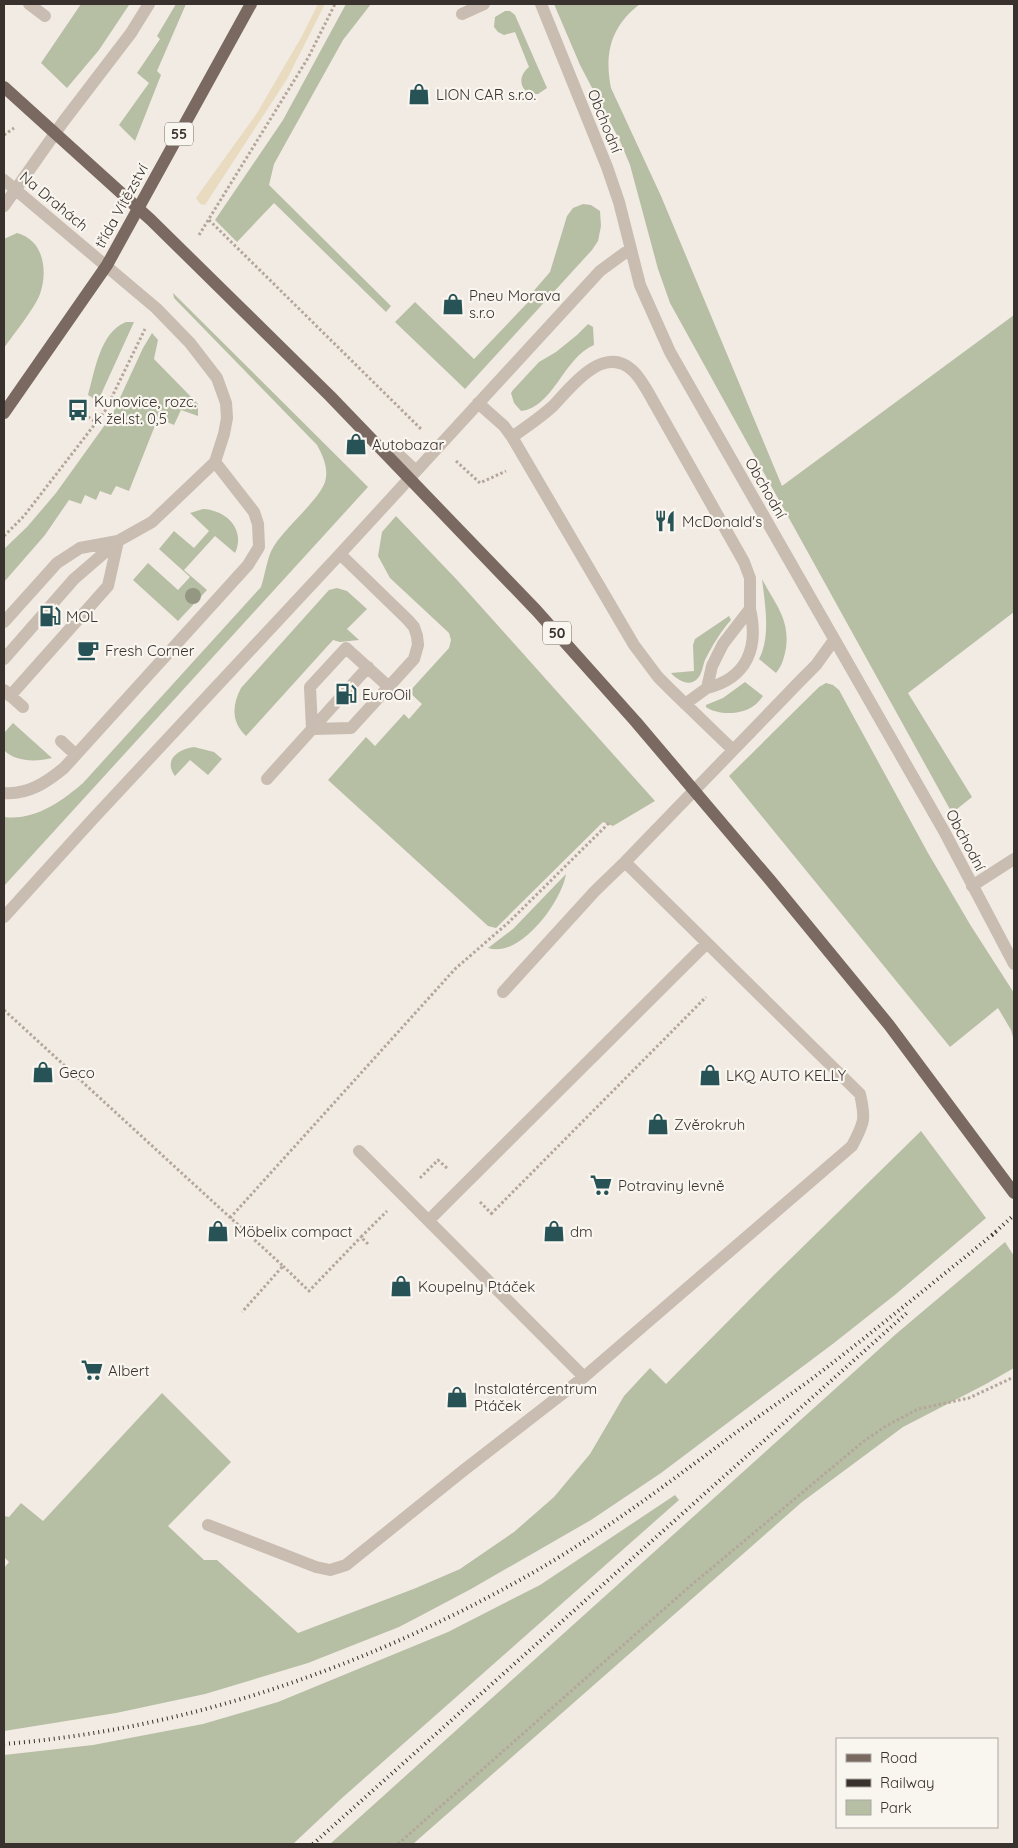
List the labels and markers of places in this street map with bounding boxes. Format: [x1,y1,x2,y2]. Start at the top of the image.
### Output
shop icon: LION CAR s.r.o. [406,81,432,107]
place label: LION CAR s.r.o. [436,85,536,104]
place label: Pneu Morava s.r.o [469,286,561,322]
shop icon: Pneu Morava s.r.o [440,291,466,317]
place label: Kunovice, rozc. k žel.st. 0,5 [94,392,196,428]
bus stop icon: Kunovice, rozc. k žel.st. 0,5 [65,397,91,423]
shop icon: Autobazar [343,431,369,457]
place label: Autobazar [372,435,445,454]
restaurant icon: McDonald's [652,508,678,534]
place label: McDonald's [682,512,762,531]
fuel station icon: MOL [37,603,63,629]
place label: MOL [66,607,98,626]
cafe icon: Fresh Corner [75,637,101,663]
place label: Fresh Corner [105,641,195,660]
fuel station icon: EuroOil [333,681,359,707]
place label: EuroOil [362,685,412,704]
shop icon: Geco [30,1059,56,1085]
shop icon: LKQ AUTO KELLY [697,1062,723,1088]
place label: Geco [59,1063,95,1082]
place label: LKQ AUTO KELLY [726,1066,847,1085]
shop icon: Zvěrokruh [645,1111,671,1137]
place label: Zvěrokruh [674,1115,745,1134]
supermarket icon: Potraviny levně [588,1172,614,1198]
place label: Potraviny levně [618,1176,725,1195]
shop icon: Möbelix compact [205,1218,231,1244]
shop icon: dm [541,1218,567,1244]
place label: Möbelix compact [234,1222,353,1241]
place label: dm [570,1222,593,1241]
shop icon: Koupelny Ptáček [388,1273,414,1299]
place label: Koupelny Ptáček [418,1277,535,1296]
supermarket icon: Albert [79,1357,105,1383]
place label: Albert [108,1361,150,1380]
place label: Instalatércentrum Ptáček [474,1379,597,1415]
shop icon: Instalatércentrum Ptáček [444,1384,470,1410]

